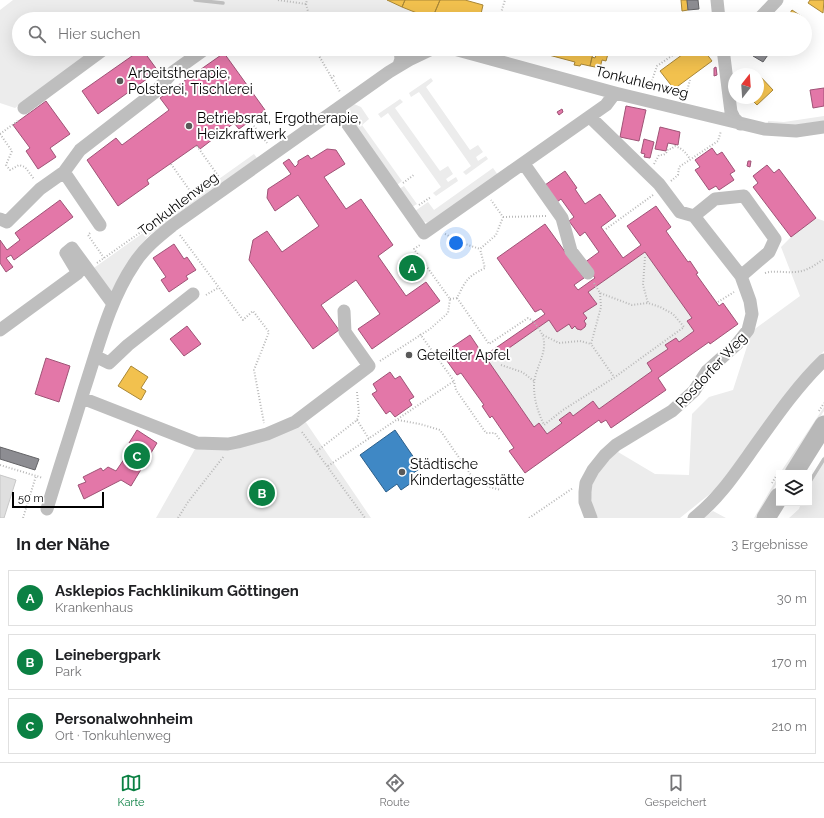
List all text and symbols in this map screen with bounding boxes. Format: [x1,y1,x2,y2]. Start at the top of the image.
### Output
search box [12,12,812,56]
icon: search [26,23,48,45]
text: Hier suchen [58,25,141,43]
street label: Tonkuhlenweg [594,63,690,101]
place label: Arbeitstherapie, Polsterei, Tischlerei [128,65,253,97]
north arrow [728,68,764,104]
marker: Arbeitstherapie, Polsterei, Tischlerei [115,76,125,86]
place label: Betriebsrat, Ergotherapie, Heizkraftwerk [197,110,361,142]
marker: Betriebsrat, Ergotherapie, Heizkraftwerk [184,121,194,131]
street label: Tonkuhlenweg [135,169,221,239]
your location [446,233,466,253]
pin: A [399,253,425,283]
street label: Rosdorfer Weg [672,329,750,411]
place label: Geteilter Apfel [417,347,510,363]
marker: Geteilter Apfel [404,350,414,360]
pin: C [124,441,150,471]
place label: Städtische Kindertagesstätte [410,456,525,488]
marker: Städtische Kindertagesstätte [397,467,407,477]
map controls [776,470,812,506]
button: layers [776,470,812,506]
pin: B [249,478,275,508]
scale bar [12,490,104,509]
text: 50 m [18,492,44,505]
text: In der Nähe [16,534,110,554]
text: 3 Ergebnisse [731,537,808,552]
text: Asklepios Fachklinikum Göttingen [55,582,299,600]
text: A [26,591,34,606]
text: 30 m [777,591,807,606]
text: Krankenhaus [55,600,133,615]
text: Leinebergpark [55,646,161,664]
text: B [26,655,34,670]
text: 170 m [771,655,807,670]
text: Park [55,664,82,679]
text: Personalwohnheim [55,710,193,728]
text: C [26,719,34,734]
text: 210 m [771,719,807,734]
text: Ort · Tonkuhlenweg [55,728,171,743]
tab: Karte [118,772,145,809]
tab: Route [380,772,410,809]
tab: Gespeichert [645,772,706,809]

